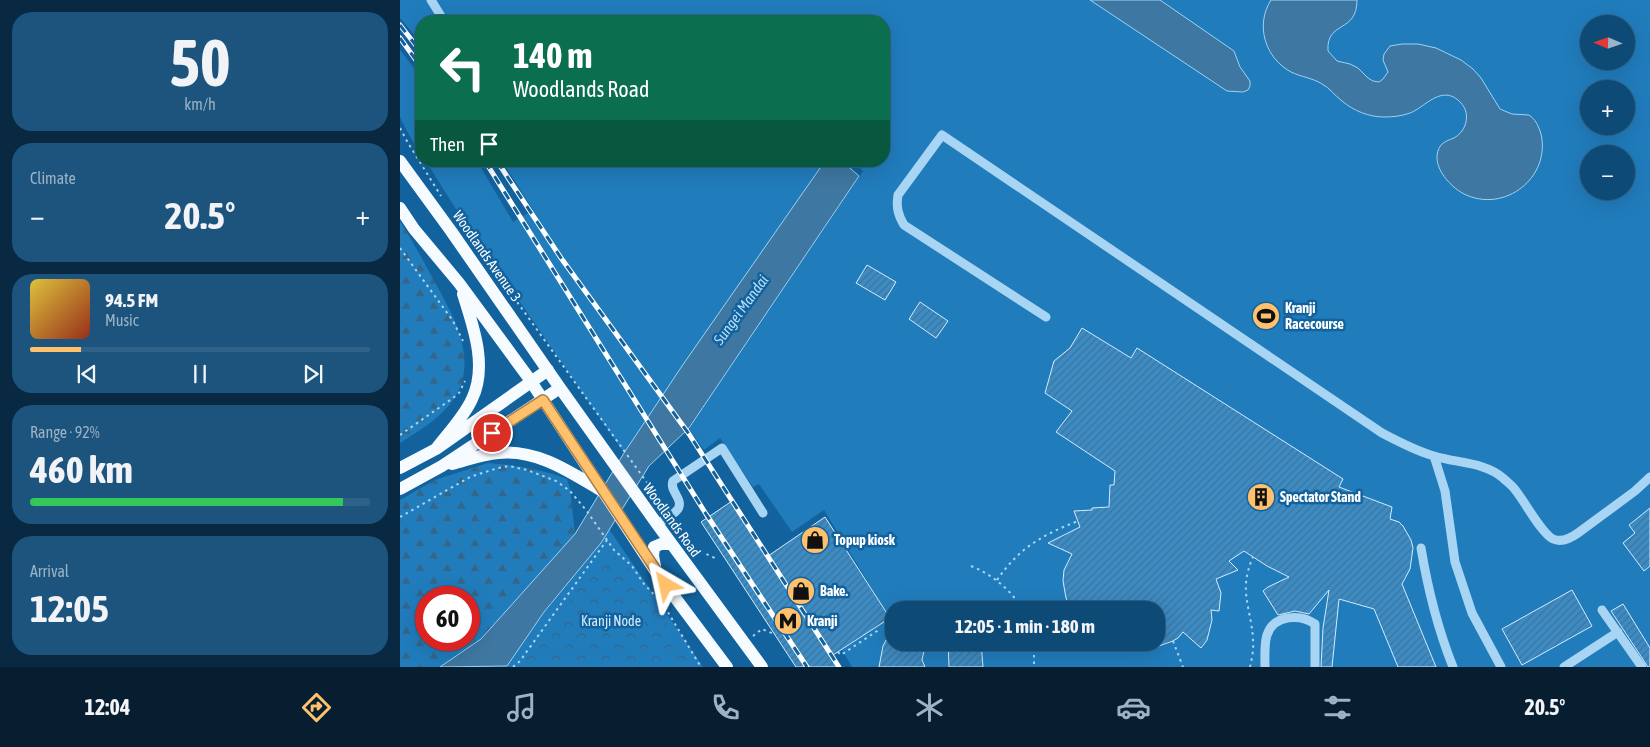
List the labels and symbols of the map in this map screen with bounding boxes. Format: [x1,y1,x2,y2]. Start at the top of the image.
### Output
north arrow [1580,15,1635,70]
street label: Woodlands Avenue 3 [450,207,524,305]
water label: Sungei Mandai [709,271,772,349]
place label: Kranji Racecourse [1285,300,1344,332]
sports icon: Kranji Racecourse [1251,301,1281,331]
pin [471,412,513,454]
street label: Woodlands Road [640,480,704,560]
building icon: Spectator Stand [1246,482,1276,512]
place label: Spectator Stand [1280,489,1361,505]
shop icon: Topup kiosk [800,525,830,555]
place label: Topup kiosk [834,532,896,548]
position arrow [639,558,691,610]
shop icon: Bake. [786,576,816,606]
place label: Bake. [820,583,848,599]
speed limit sign: 60 [415,586,480,651]
metro station icon: Kranji [773,606,803,636]
park label: Kranji Node [581,613,641,629]
place label: Kranji [807,613,837,629]

